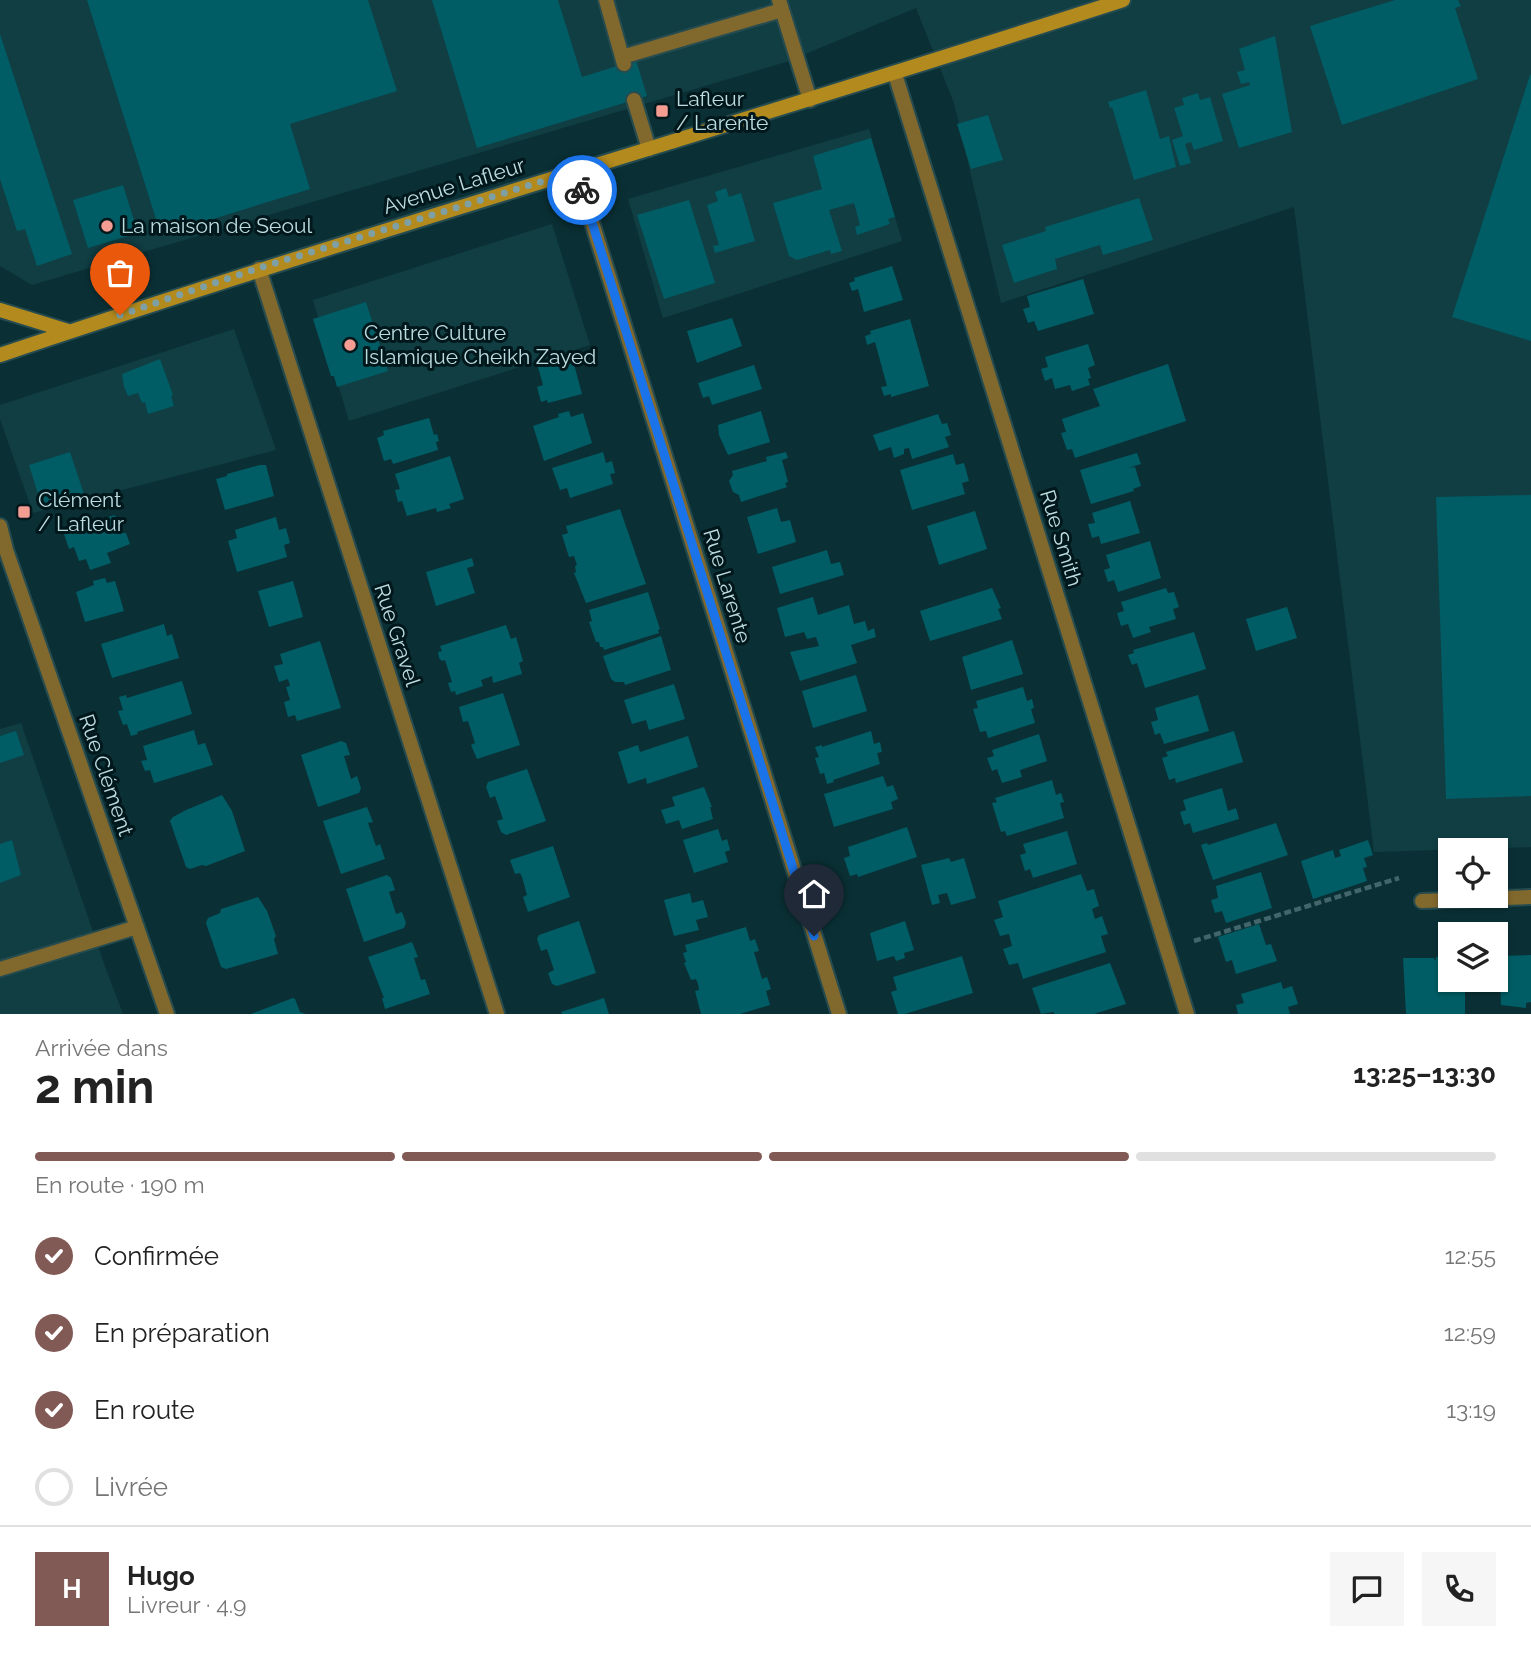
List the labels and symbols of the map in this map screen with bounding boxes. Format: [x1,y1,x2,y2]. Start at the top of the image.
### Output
place label: Lafleur / Larente [676,86,768,135]
marker: Lafleur / Larente [654,103,670,119]
street label: Avenue Lafleur [380,152,528,219]
courier [547,155,617,225]
place label: La maison de Seoul [121,213,312,238]
marker: La maison de Seoul [99,218,115,234]
pin [90,243,150,315]
place label: Centre Culture Islamique Cheikh Zayed [364,320,596,369]
marker: Centre Culture Islamique Cheikh Zayed [342,337,358,353]
place label: Clément / Lafleur [38,487,125,536]
street label: Rue Smith [1035,487,1088,589]
marker: Clément / Lafleur [16,504,32,520]
street label: Rue Larente [698,526,757,646]
street label: Rue Gravel [369,581,426,689]
street label: Rue Clément [74,711,139,839]
pin [784,864,844,936]

